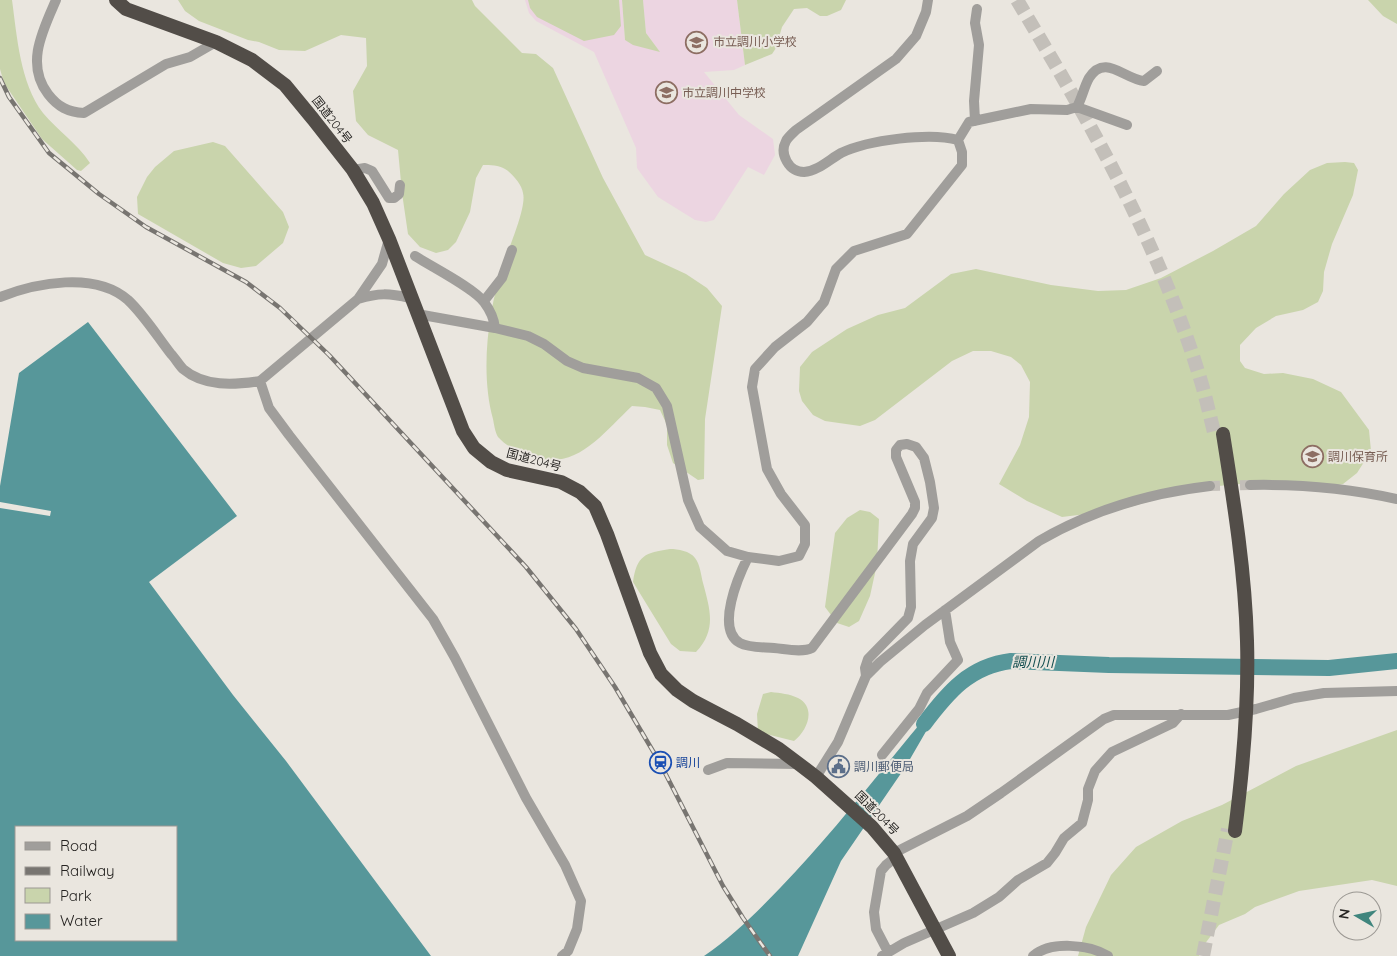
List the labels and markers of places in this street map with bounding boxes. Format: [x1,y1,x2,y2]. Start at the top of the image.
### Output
school or university icon: 市立調川小学校 [685,30,709,54]
place label: 市立調川小学校 [713,34,797,49]
school or university icon: 市立調川中学校 [654,81,678,105]
place label: 市立調川中学校 [682,85,766,100]
school or university icon: 調川保育所 [1300,445,1324,469]
place label: 調川保育所 [1328,449,1388,464]
station icon: 調川 [648,751,672,775]
place label: 調川 [676,755,700,770]
public building icon: 調川郵便局 [826,755,850,779]
place label: 調川郵便局 [854,759,914,774]

